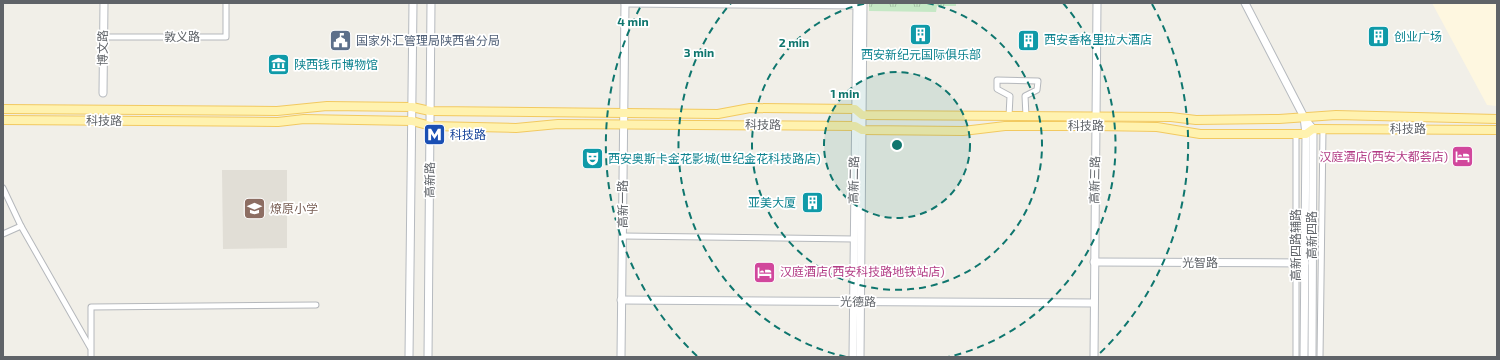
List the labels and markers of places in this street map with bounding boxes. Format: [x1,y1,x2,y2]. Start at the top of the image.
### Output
building icon: 西安新纪元国际俱乐部 [908,21,934,47]
building icon: 创业广场 [1366,24,1392,50]
building icon: 西安香格里拉大酒店 [1015,27,1041,53]
public building icon: 国家外汇管理局陕西省分局 [328,28,354,54]
place label: 创业广场 [1394,29,1442,43]
place label: 西安香格里拉大酒店 [1044,32,1152,46]
place label: 国家外汇管理局陕西省分局 [356,33,500,47]
place label: 西安新纪元国际俱乐部 [861,47,981,61]
museum icon: 陕西钱币博物馆 [265,52,291,78]
place label: 陕西钱币博物馆 [294,57,378,71]
metro station icon: 科技路 [422,122,448,148]
place label: 科技路 [450,127,486,141]
centre of rings [890,138,904,152]
hotel icon: 汉庭酒店(西安大都荟店) [1450,144,1476,170]
theatre icon: 西安奥斯卡金花影城(世纪金花科技路店) [580,146,606,172]
place label: 汉庭酒店(西安大都荟店) [1319,149,1448,163]
place label: 西安奥斯卡金花影城(世纪金花科技路店) [608,151,821,165]
building icon: 亚美大厦 [799,190,825,216]
place label: 亚美大厦 [748,195,796,209]
school or university icon: 燎原小学 [242,196,268,222]
place label: 燎原小学 [270,201,318,215]
hotel icon: 汉庭酒店(西安科技路地铁站店) [751,259,777,285]
place label: 汉庭酒店(西安科技路地铁站店) [780,264,945,278]

